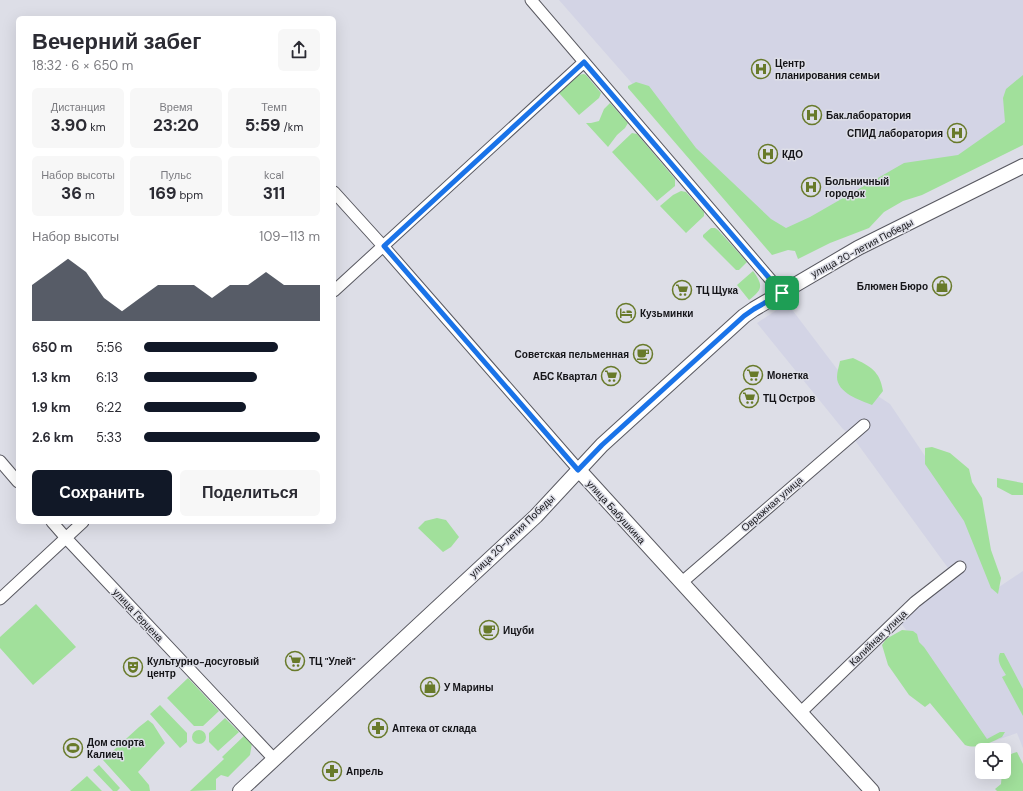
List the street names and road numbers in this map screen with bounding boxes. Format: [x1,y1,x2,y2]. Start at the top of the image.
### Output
street label: улица 20-летия Победы [809,215,915,281]
street label: Овражная улица [738,473,806,534]
street label: улица Бабушкина [584,477,649,547]
street label: улица 20-летия Победы [466,492,558,580]
street label: улица Герцена [110,586,166,645]
street label: Калийная улица [846,607,910,669]

